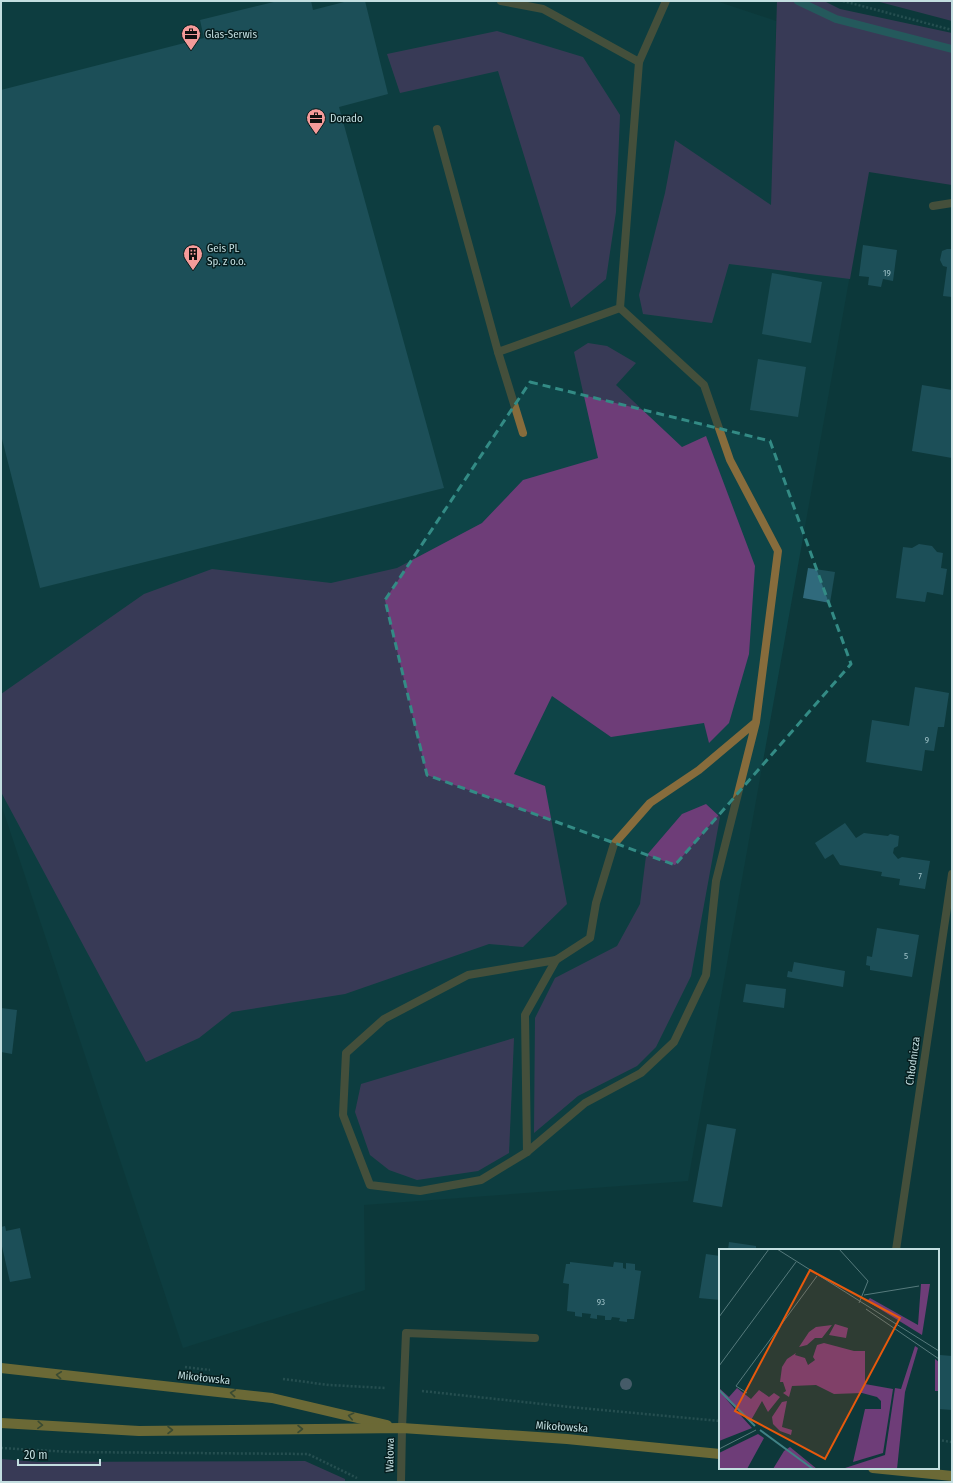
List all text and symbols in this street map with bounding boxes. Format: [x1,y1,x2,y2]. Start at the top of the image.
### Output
office icon: Glas-Serwis [180,23,202,51]
place label: Glas-Serwis [205,28,257,41]
office icon: Dorado [305,107,327,135]
place label: Dorado [330,112,363,125]
place label: Geis PL Sp. z o.o. [207,242,246,268]
building icon: Geis PL Sp. z o.o. [182,243,204,271]
house number: 19 [883,268,891,278]
house number: 9 [925,735,929,745]
house number: 7 [918,871,922,881]
house number: 5 [904,951,908,961]
street label: Chłodnicza [903,1036,923,1086]
inset map [719,1249,939,1469]
house number: 93 [597,1297,605,1307]
street label: Mikołowska [177,1369,231,1387]
one-way arrow [56,1370,63,1379]
one-way arrow [230,1389,236,1398]
one-way arrow [347,1413,354,1421]
street label: Mikołowska [535,1419,589,1435]
one-way arrow [37,1421,43,1430]
one-way arrow [297,1425,303,1433]
one-way arrow [167,1426,173,1434]
street label: Wałowa [383,1438,397,1472]
scale bar [18,1441,100,1467]
text: 20 m [24,1448,48,1462]

